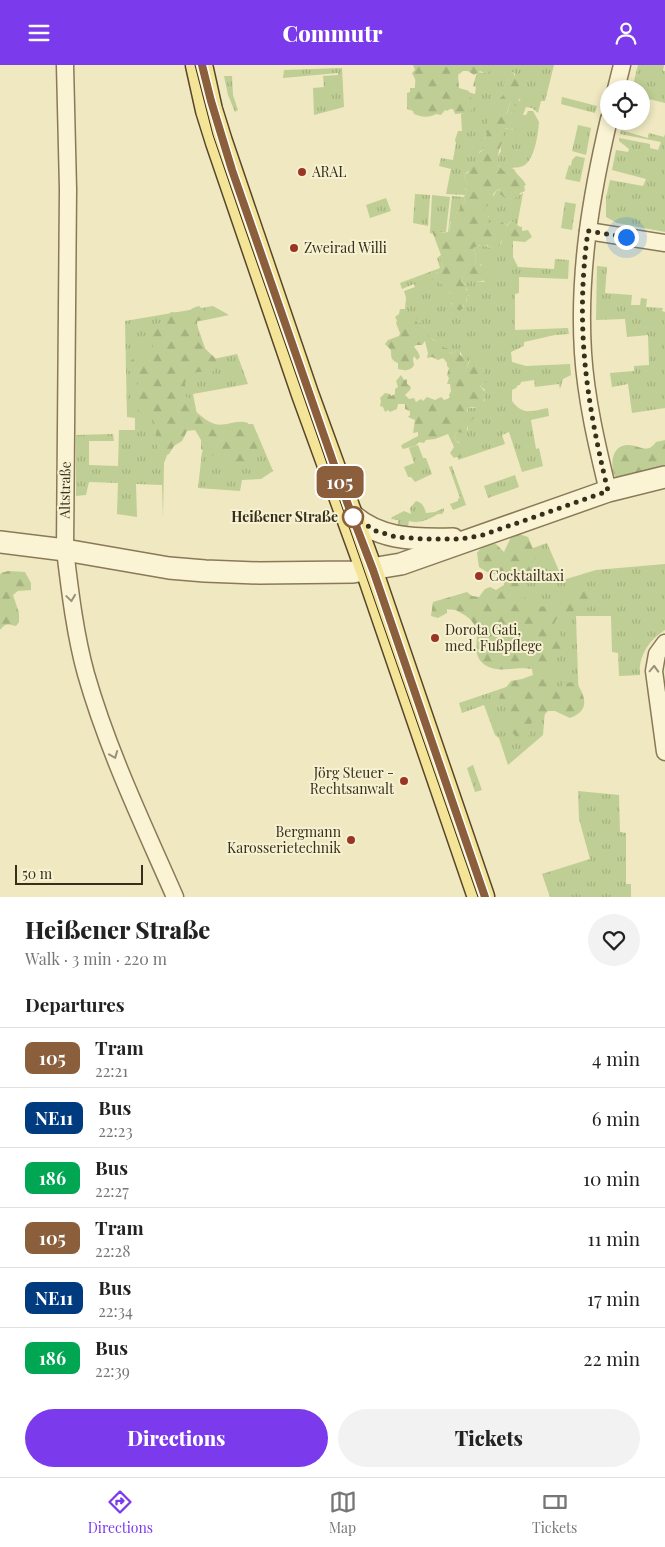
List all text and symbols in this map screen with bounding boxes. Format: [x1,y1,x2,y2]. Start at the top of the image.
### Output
text: Commutr [283,18,382,48]
icon: menu [25,19,53,47]
icon: person [612,19,640,47]
map controls [600,80,650,130]
button: locate [600,80,650,130]
place label: ARAL [311,162,346,181]
marker: ARAL [296,166,308,178]
your location [614,225,639,250]
place label: Zweirad Willi [304,238,387,257]
marker: Zweirad Willi [288,242,300,254]
street label: Altstraße [54,461,75,520]
line badge: 105 [311,466,369,498]
text: 105 [327,470,353,494]
marker: Heißener Straße [342,506,364,528]
place label: Heißener Straße [231,507,338,526]
place label: Cocktailtaxi [489,566,564,585]
marker: Cocktailtaxi [473,570,485,582]
one-way arrow [66,594,76,603]
place label: Dorota Gati, med. Fußpflege [445,620,542,655]
marker: Dorota Gati, med. Fußpflege [429,632,441,644]
one-way arrow [649,665,660,673]
one-way arrow [108,750,118,759]
place label: Jörg Steuer - Rechtsanwalt [310,763,395,798]
marker: Jörg Steuer - Rechtsanwalt [398,775,410,787]
place label: Bergmann Karosserietechnik [227,822,342,857]
marker: Bergmann Karosserietechnik [345,834,357,846]
scale bar [15,862,142,885]
text: 50 m [22,864,52,883]
text: Heißener Straße [25,913,210,945]
button: heart [588,914,640,966]
text: Walk · 3 min · 220 m [25,948,167,969]
text: Departures [25,991,125,1017]
text: Tram [95,1034,144,1060]
text: 4 min [592,1045,640,1071]
text: 105 [39,1046,66,1070]
text: 22:21 [95,1060,128,1081]
text: Bus [98,1094,131,1120]
text: 6 min [592,1105,640,1131]
text: NE11 [35,1106,73,1130]
text: 22:23 [98,1120,133,1141]
text: Bus [95,1154,128,1180]
text: 10 min [583,1165,640,1191]
text: 186 [39,1166,66,1190]
text: 22:27 [95,1180,129,1201]
text: Tram [95,1214,144,1240]
text: 11 min [587,1225,640,1251]
text: 105 [39,1226,66,1250]
text: 22:28 [95,1240,131,1261]
text: Bus [98,1274,131,1300]
text: 17 min [587,1285,640,1311]
text: NE11 [35,1286,73,1310]
text: 22:34 [98,1300,133,1321]
text: Bus [95,1334,128,1360]
text: 22 min [583,1345,640,1371]
text: 186 [39,1346,66,1370]
text: 22:39 [95,1360,130,1381]
button: Directions [25,1409,328,1467]
button: Tickets [338,1409,640,1467]
tab: Directions [88,1488,153,1537]
tab: Map [329,1488,357,1537]
tab: Tickets [532,1488,577,1537]

